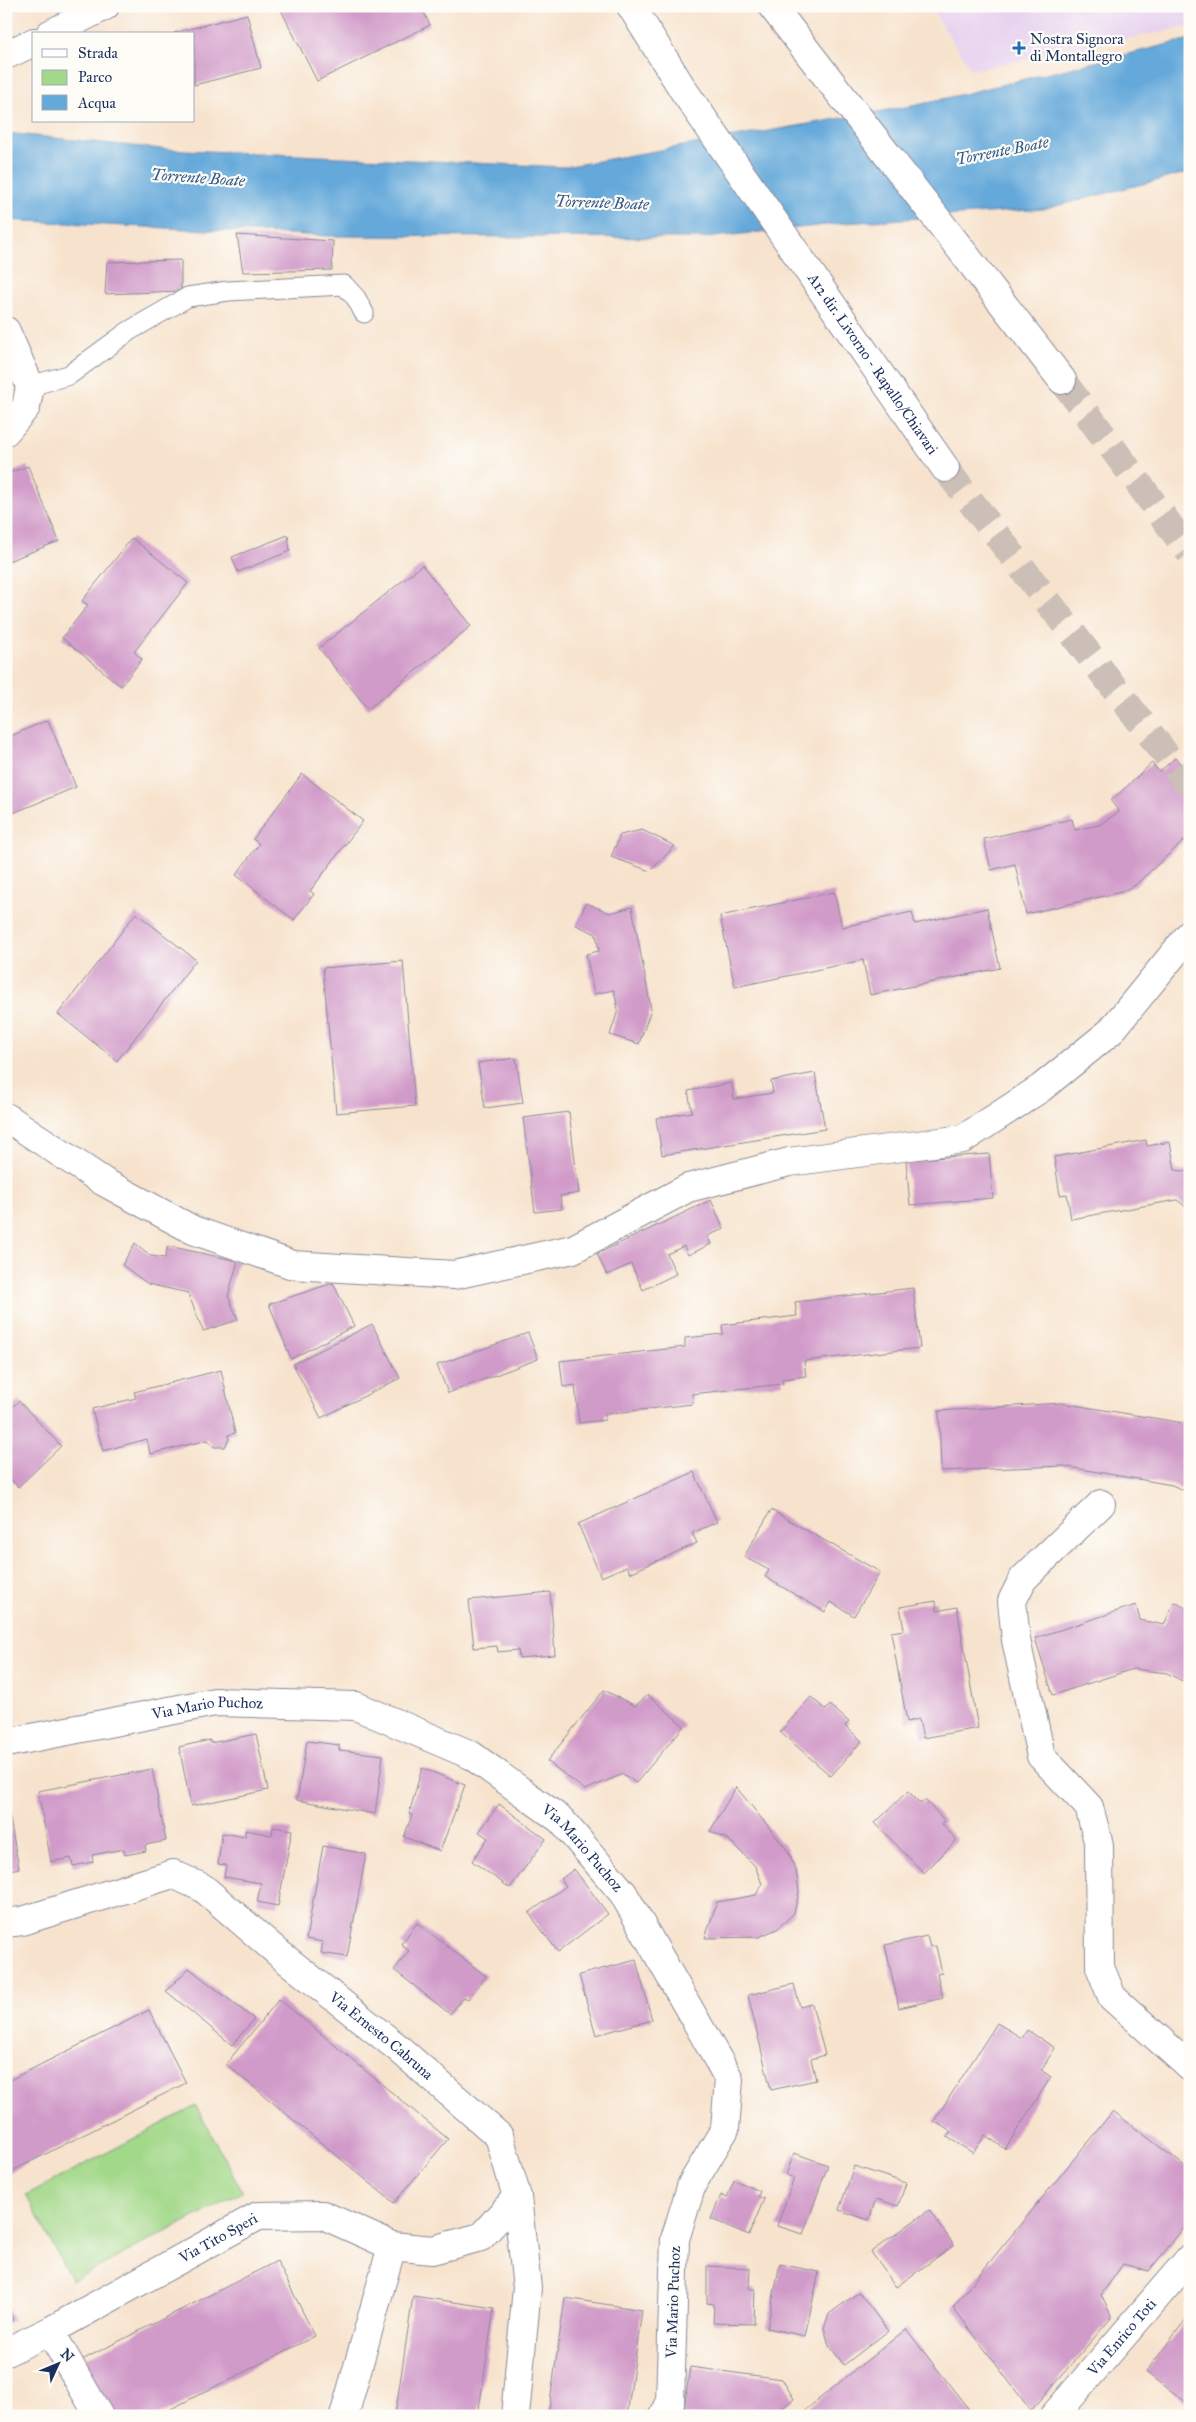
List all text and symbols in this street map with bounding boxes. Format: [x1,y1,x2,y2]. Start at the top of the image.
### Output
place label: Nostra Signora di Montallegro [1030,30,1124,65]
legend [32,32,195,122]
marker: Nostra Signora di Montallegro [1012,41,1026,55]
text: Strada [78,44,118,62]
text: Parco [78,68,113,86]
text: Acqua [77,94,117,113]
water label: Torrente Boate [954,132,1051,169]
water label: Torrente Boate [151,165,246,190]
water label: Torrente Boate [555,191,650,214]
street label: A12 dir. Livorno - Rapallo/Chiavari [803,269,942,458]
street label: Via Mario Puchoz [149,1693,264,1723]
street label: Via Mario Puchoz [538,1800,627,1895]
street label: Via Ernesto Cabruna [325,1988,437,2084]
street label: Via Tito Speri [175,2209,261,2267]
street label: Via Mario Puchoz [662,2246,684,2359]
street label: Via Enrico Toti [1083,2295,1160,2380]
north arrow [32,2340,82,2390]
text: N [57,2345,77,2366]

